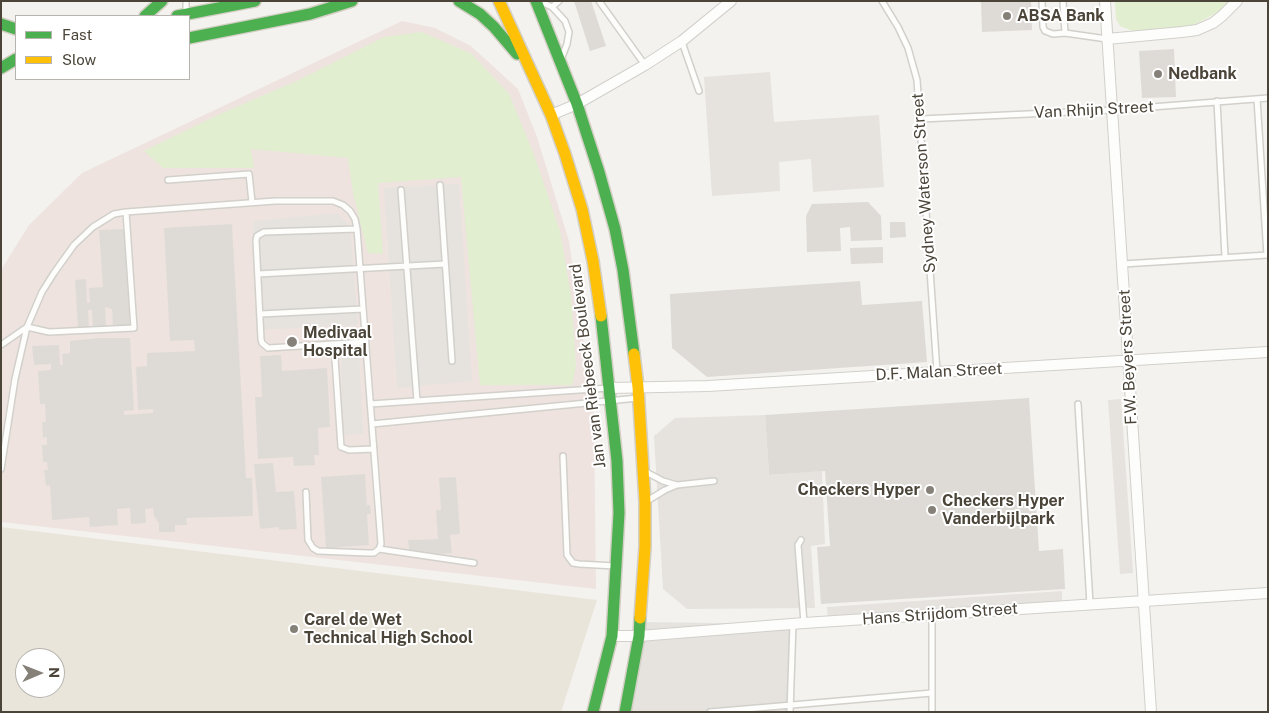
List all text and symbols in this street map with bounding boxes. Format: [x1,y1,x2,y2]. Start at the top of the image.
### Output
place label: ABSA Bank [1017,6,1105,26]
marker: ABSA Bank [1001,10,1013,22]
legend [15,15,190,80]
text: Fast [62,26,92,43]
text: Slow [62,51,96,68]
place label: Nedbank [1168,64,1237,84]
marker: Nedbank [1152,68,1164,80]
street label: Sydney Waterson Street [908,92,940,274]
street label: Van Rhijn Street [1034,97,1154,123]
street label: Jan van Riebeeck Boulevard [566,263,610,469]
street label: F.W. Beyers Street [1115,289,1141,425]
place label: Medivaal Hospital [303,323,372,361]
marker: Medivaal Hospital [285,335,299,349]
street label: D.F. Malan Street [875,359,1003,385]
place label: Checkers Hyper [798,480,920,500]
marker: Checkers Hyper [924,484,936,496]
place label: Checkers Hyper Vanderbijlpark [942,491,1064,529]
marker: Checkers Hyper Vanderbijlpark [926,504,938,516]
street label: Hans Strijdom Street [861,599,1019,629]
place label: Carel de Wet Technical High School [304,610,473,648]
marker: Carel de Wet Technical High School [288,623,300,635]
north arrow [15,648,65,698]
text: N [46,667,62,678]

